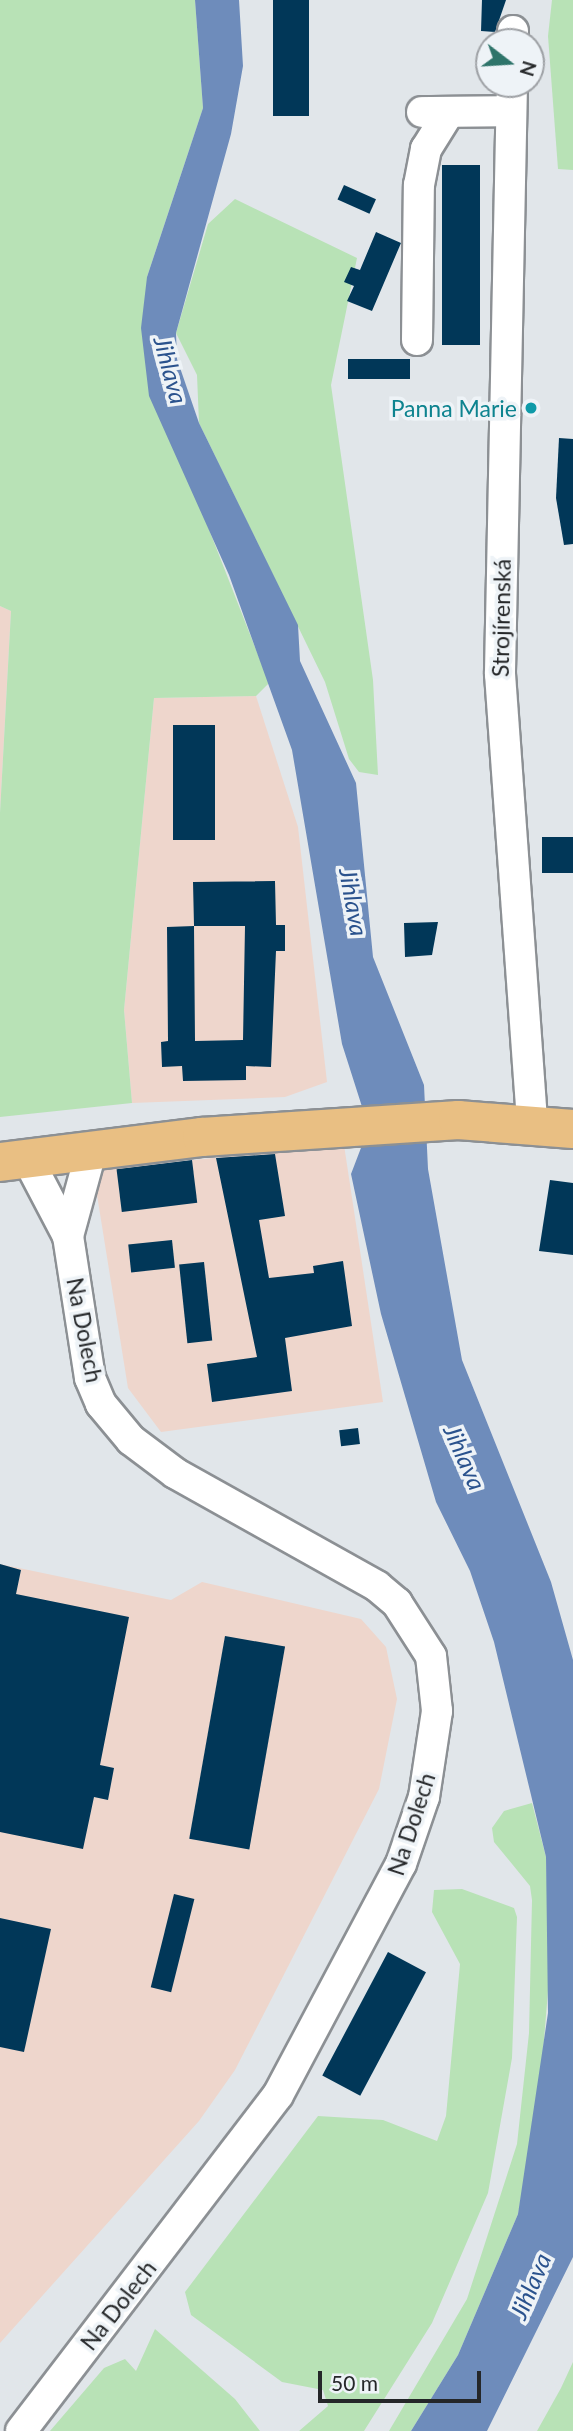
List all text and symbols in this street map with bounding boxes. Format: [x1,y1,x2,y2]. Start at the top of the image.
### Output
north arrow [475,28,545,98]
text: N [516,58,542,79]
water label: Jihlava [148,333,194,407]
place label: Panna Marie [391,394,517,422]
marker: Panna Marie [523,400,539,416]
street label: Strojírenská [486,559,516,677]
water label: Jihlava [334,866,374,938]
street label: Na Dolech [61,1275,109,1385]
water label: Jihlava [438,1420,492,1494]
street label: Na Dolech [381,1769,441,1879]
water label: Jihlava [503,2249,557,2323]
street label: Na Dolech [74,2255,162,2355]
scale bar [321,2358,484,2402]
text: 50 m [331,2370,378,2395]

